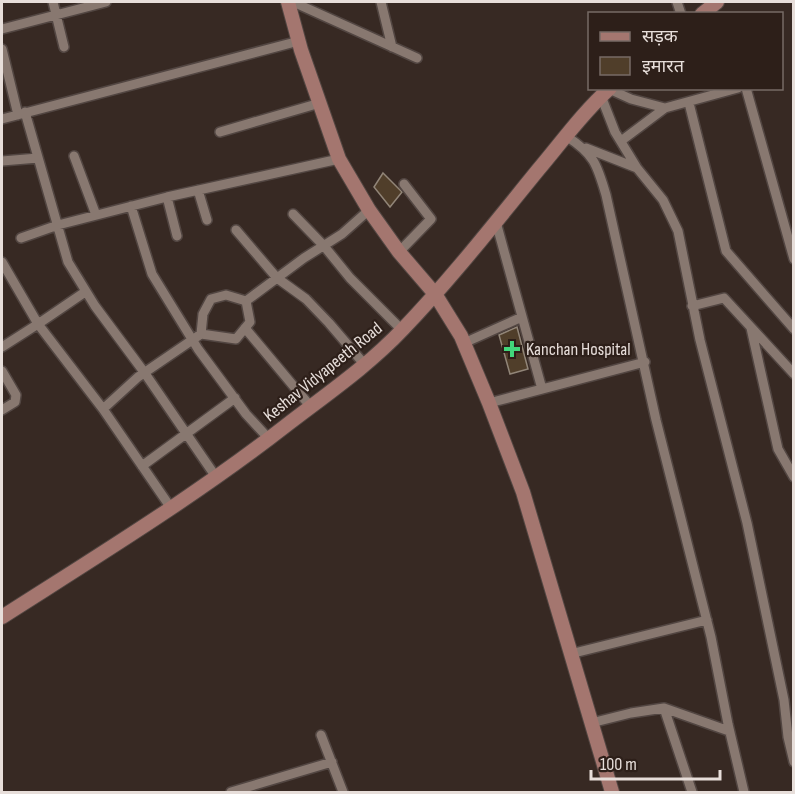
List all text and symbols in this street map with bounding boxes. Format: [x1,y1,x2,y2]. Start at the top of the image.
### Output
legend [588,12,783,90]
text: सड़क [642,26,679,47]
text: इमारत [642,56,685,77]
street label: Keshav Vidyapeeth Road [260,318,386,426]
place label: Kanchan Hospital [526,339,631,360]
marker: Kanchan Hospital [503,340,521,358]
scale bar [591,743,720,781]
text: 100 m [600,754,637,775]

